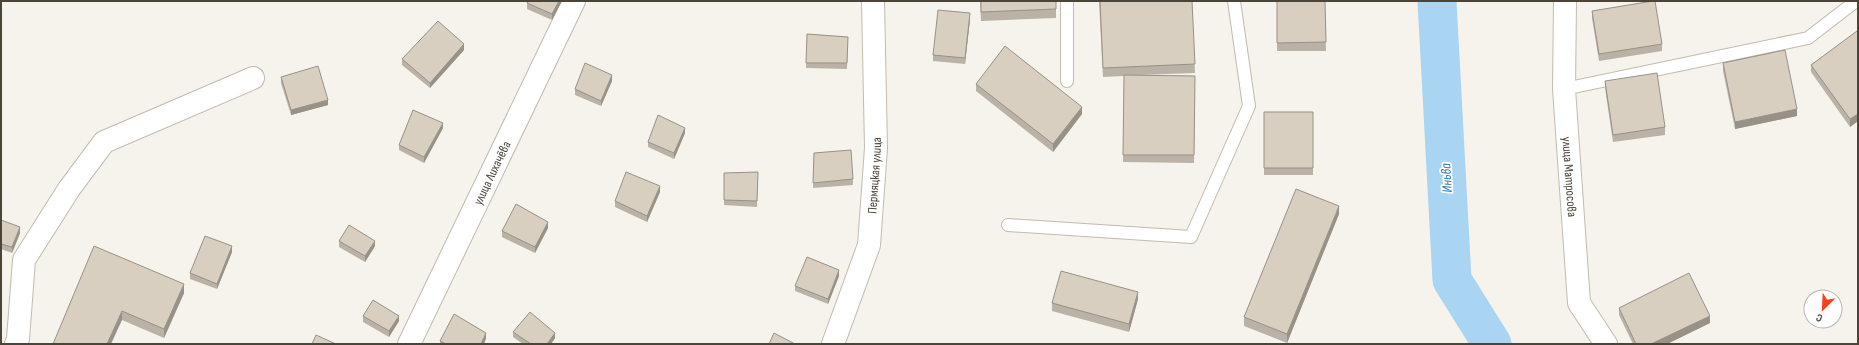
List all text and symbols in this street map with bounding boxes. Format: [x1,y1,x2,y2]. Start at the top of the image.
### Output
street label: улица Матросова [1558,136,1580,217]
street label: Пермяцкая улица [864,137,885,214]
street label: улица Лихачёва [470,139,514,208]
water label: Иньва [1437,162,1456,193]
north arrow [1803,289,1843,329]
text: С [1814,310,1824,325]

